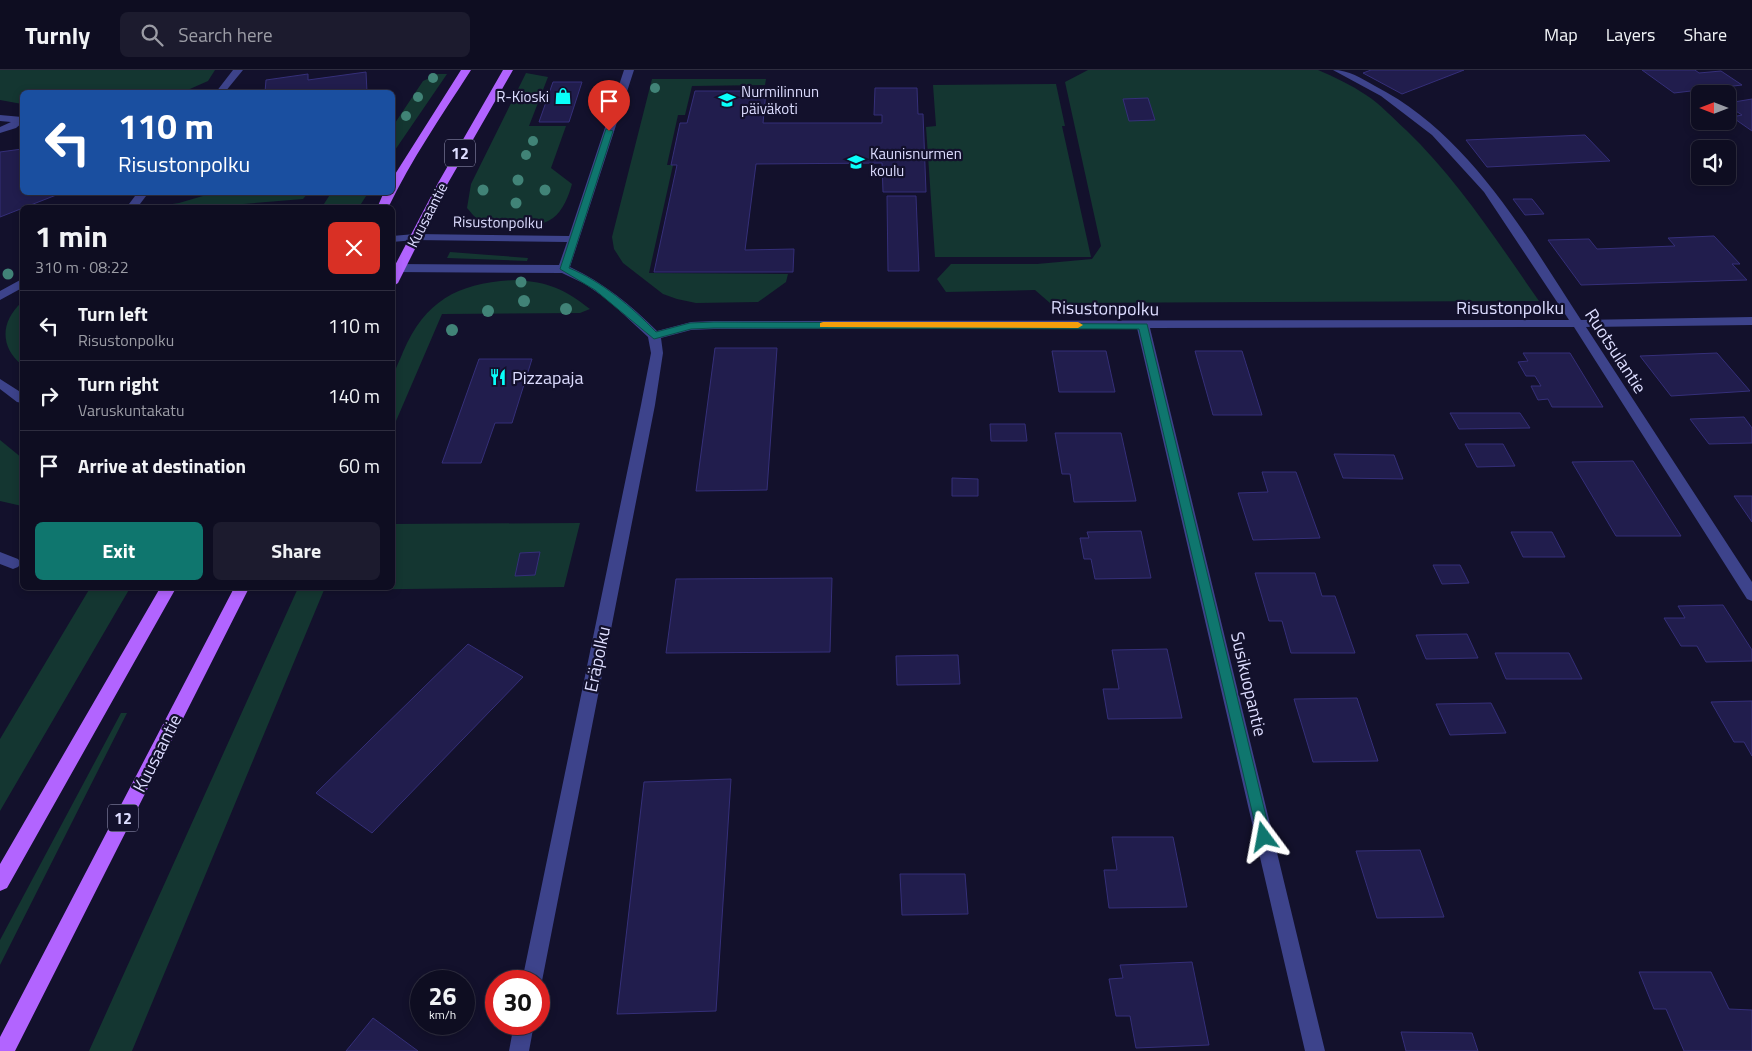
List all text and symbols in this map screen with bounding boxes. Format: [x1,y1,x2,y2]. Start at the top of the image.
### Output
search box [120,12,470,57]
text: Turnly [25,17,90,53]
text: Search here [178,20,273,49]
icon: search [138,21,166,49]
text: Map [1544,21,1578,48]
text: Layers [1606,21,1655,48]
text: Share [1683,21,1727,48]
pin [588,80,630,131]
place label: Nurmilinnun päiväkoti [741,80,819,120]
place label: R-Kioski [496,85,549,108]
north arrow [1691,85,1736,130]
map controls [1691,85,1736,185]
shop icon: R-Kioski [553,86,573,106]
icon: arrive [595,87,623,115]
school or university icon: Nurmilinnun päiväkoti [717,90,737,110]
text: 110 m [118,99,214,153]
icon: left [35,110,100,175]
road number: 12 [445,140,475,166]
button: sound [1691,140,1736,185]
place label: Kaunisnurmen koulu [870,142,962,182]
text: Risustonpolku [118,147,250,181]
school or university icon: Kaunisnurmen koulu [846,152,866,172]
street label: Kuusaantie [401,178,453,252]
street label: Risustonpolku [453,210,543,234]
text: 1 min [35,213,108,259]
button: close [328,222,380,274]
text: 310 m · 08:22 [35,255,129,279]
street label: Risustonpolku [1051,294,1159,322]
street label: Risustonpolku [1456,294,1564,321]
text: Turn left [78,299,148,328]
street label: Ruotsulantie [1578,303,1654,399]
text: 110 m [328,311,380,340]
icon: left [35,312,63,340]
text: Risustonpolku [78,328,174,352]
place label: Pizzapaja [512,364,583,391]
restaurant icon: Pizzapaja [488,367,508,387]
text: Turn right [78,369,159,398]
text: 140 m [328,381,380,410]
icon: right [35,382,63,410]
text: Varuskuntakatu [78,398,184,422]
text: Arrive at destination [78,451,246,480]
text: 60 m [339,451,380,480]
icon: arrive [35,452,63,480]
button: Exit [35,522,203,580]
button: Share [213,522,380,580]
street label: Eräpolku [577,624,617,694]
street label: Susikuopantie [1224,629,1274,739]
street label: Kuusaantie [126,709,188,797]
road number: 12 [108,804,138,831]
position arrow [1237,810,1289,862]
speed limit sign: 30 [485,970,550,1035]
text: 26 [428,977,457,1015]
text: km/h [429,1005,456,1024]

